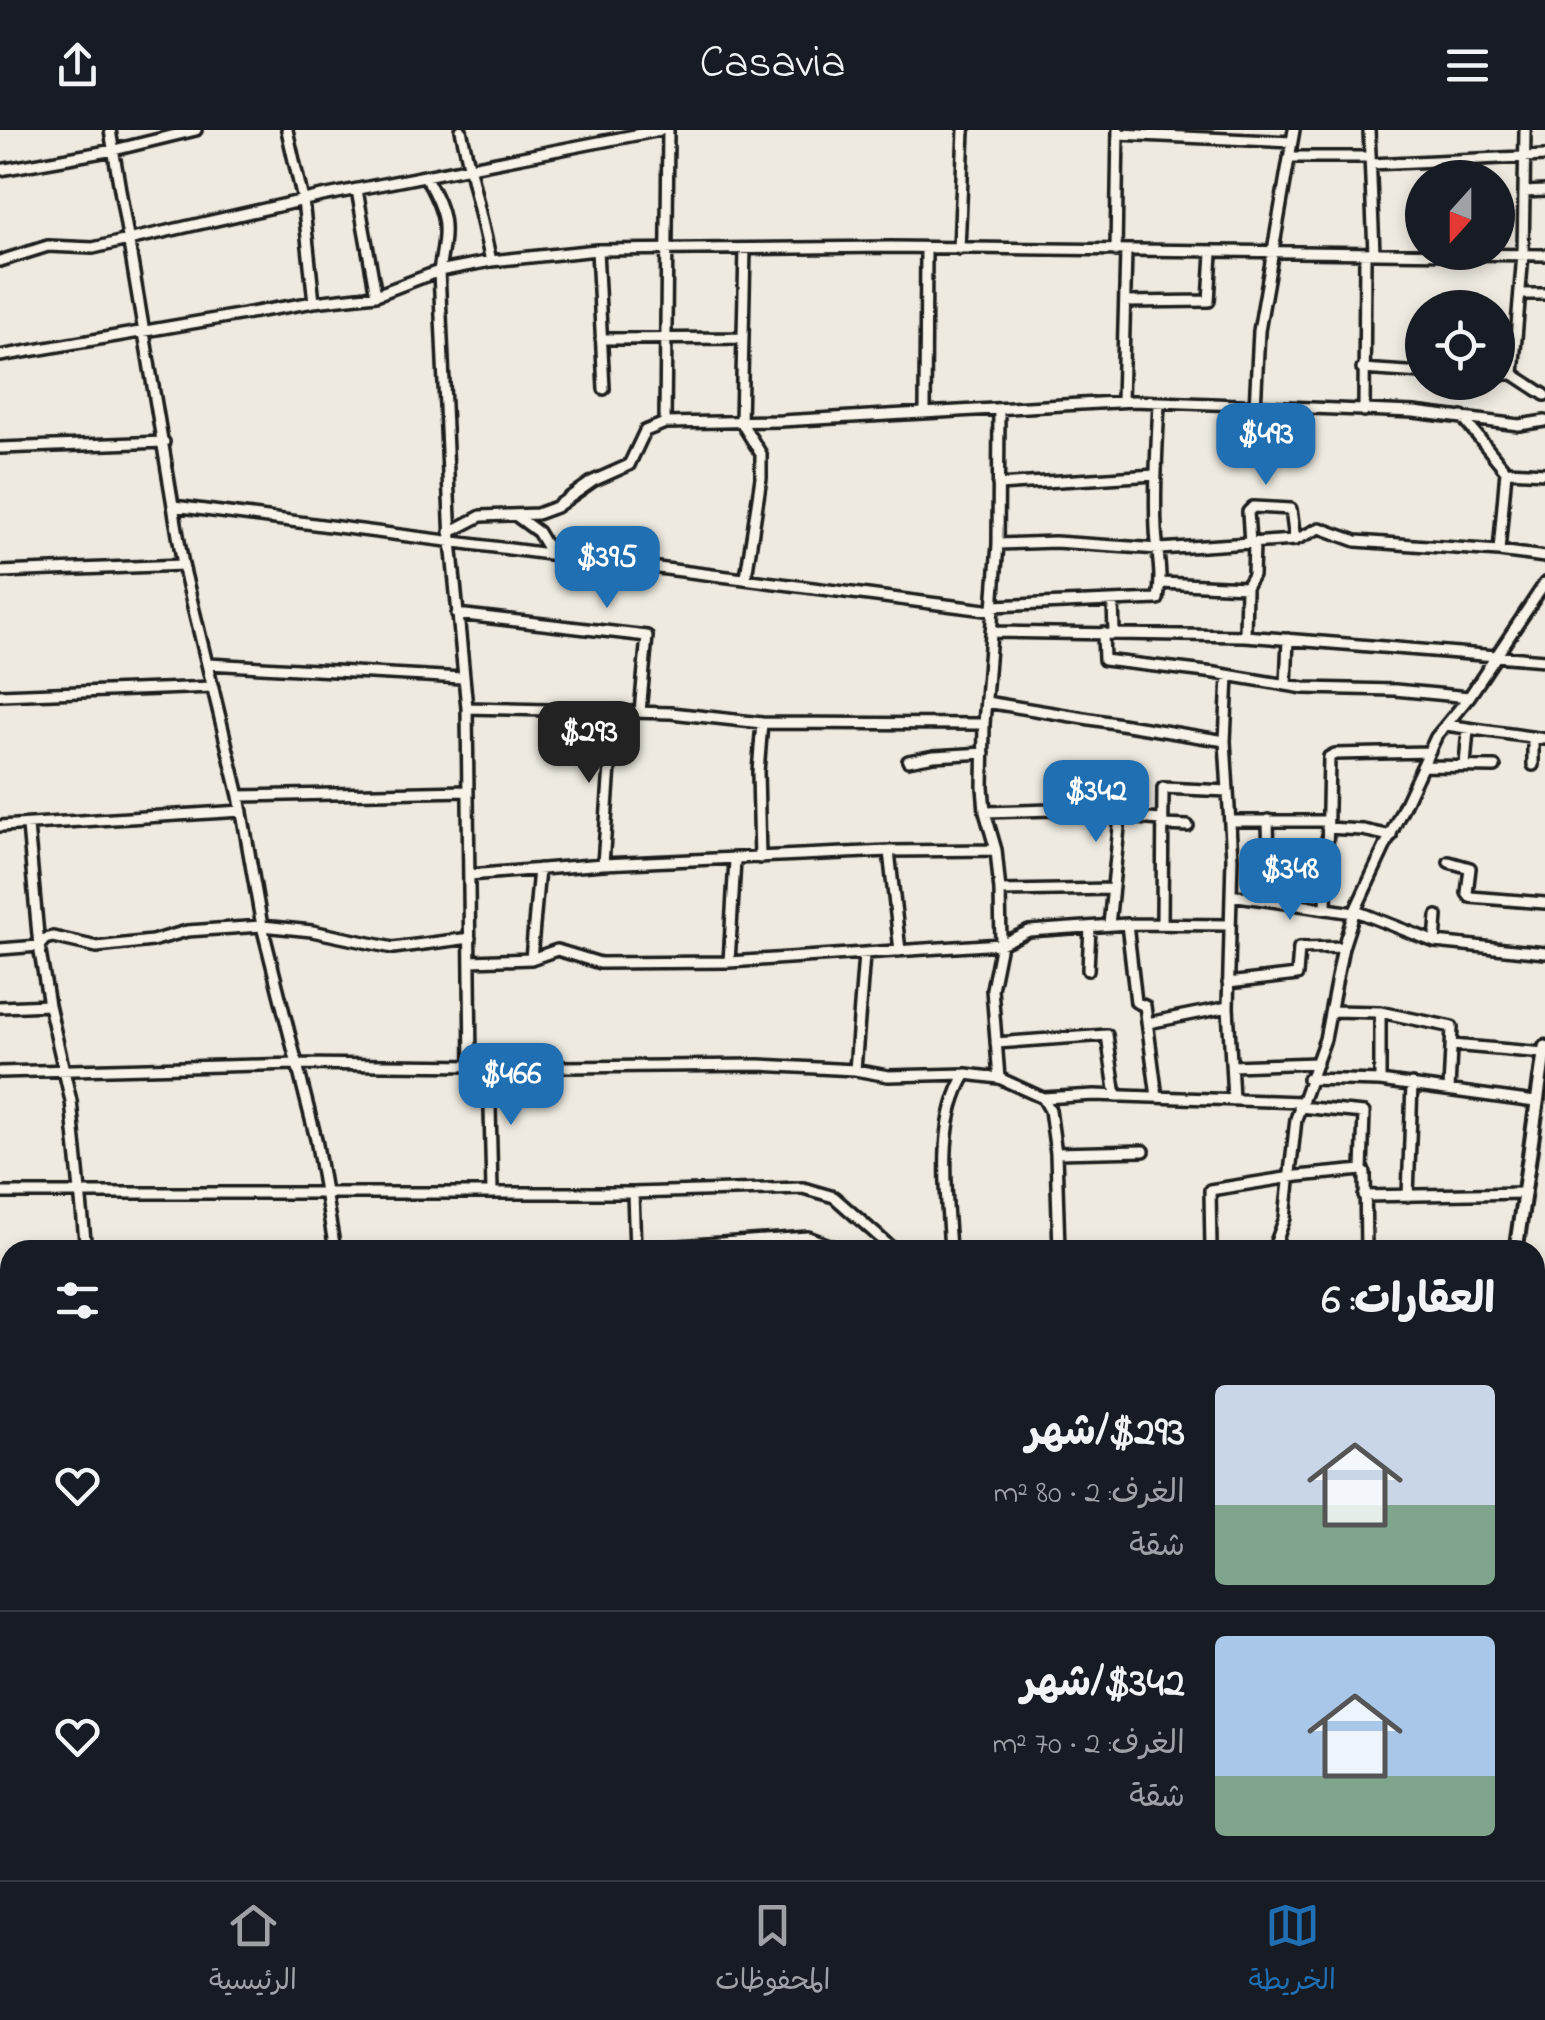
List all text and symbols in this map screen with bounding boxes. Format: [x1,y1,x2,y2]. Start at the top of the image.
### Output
text: Casavia [700,32,846,98]
icon: share [50,38,105,93]
icon: menu [1440,38,1495,93]
north arrow [1405,160,1515,270]
map controls [1405,160,1515,400]
button: locate [1405,290,1515,400]
pin: $493 [1207,403,1325,488]
text: $493 [1238,412,1294,459]
pin: $395 [548,526,666,611]
text: $395 [577,535,637,582]
pin: $293 [530,701,648,786]
text: $293 [560,710,618,757]
pin: $342 [1037,760,1155,845]
text: $342 [1065,769,1127,816]
pin: $348 [1231,838,1349,923]
text: $348 [1261,847,1319,894]
pin: $466 [452,1043,570,1128]
text: $466 [481,1052,541,1099]
text: العقارات: 6 [1322,1271,1495,1332]
icon: filters [50,1273,105,1328]
text: $293/شهر [1026,1403,1185,1464]
icon: home [1295,1425,1415,1545]
icon: heart [50,1458,105,1513]
text: الغرف: 2 · 80 m² [994,1471,1185,1518]
text: شقة [1129,1524,1185,1571]
text: $342/شهر [1021,1654,1185,1715]
icon: home [1295,1676,1415,1796]
icon: heart [50,1709,105,1764]
text: الغرف: 2 · 70 m² [992,1722,1185,1769]
text: شقة [1129,1775,1185,1822]
tab: الرئيسية [209,1898,297,2004]
tab: المحفوظات [715,1898,830,2004]
tab: الخريطة [1249,1898,1336,2004]

